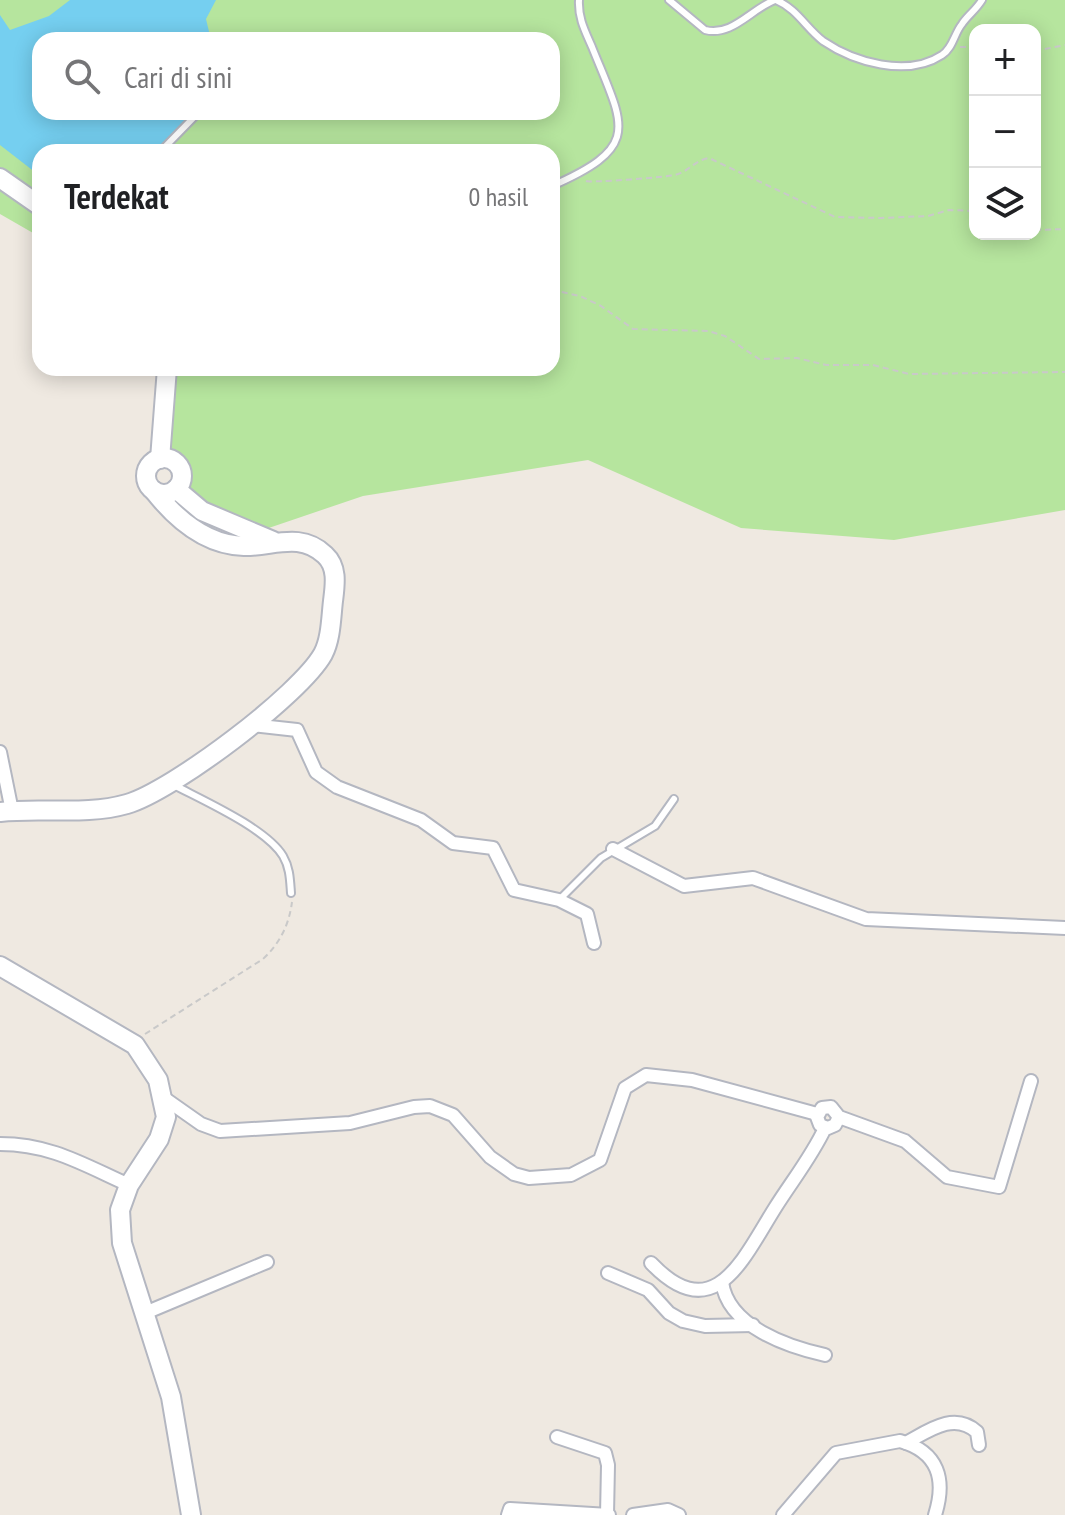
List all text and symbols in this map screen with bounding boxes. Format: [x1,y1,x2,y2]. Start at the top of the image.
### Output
map controls [969,24,1041,240]
button: + [969,24,1041,96]
search box [32,32,560,120]
icon: search [60,54,104,98]
text: Cari di sini [124,57,233,96]
button: − [969,96,1041,168]
button: layers [969,168,1041,240]
text: Terdekat [64,174,169,218]
text: 0 hasil [468,180,528,213]

